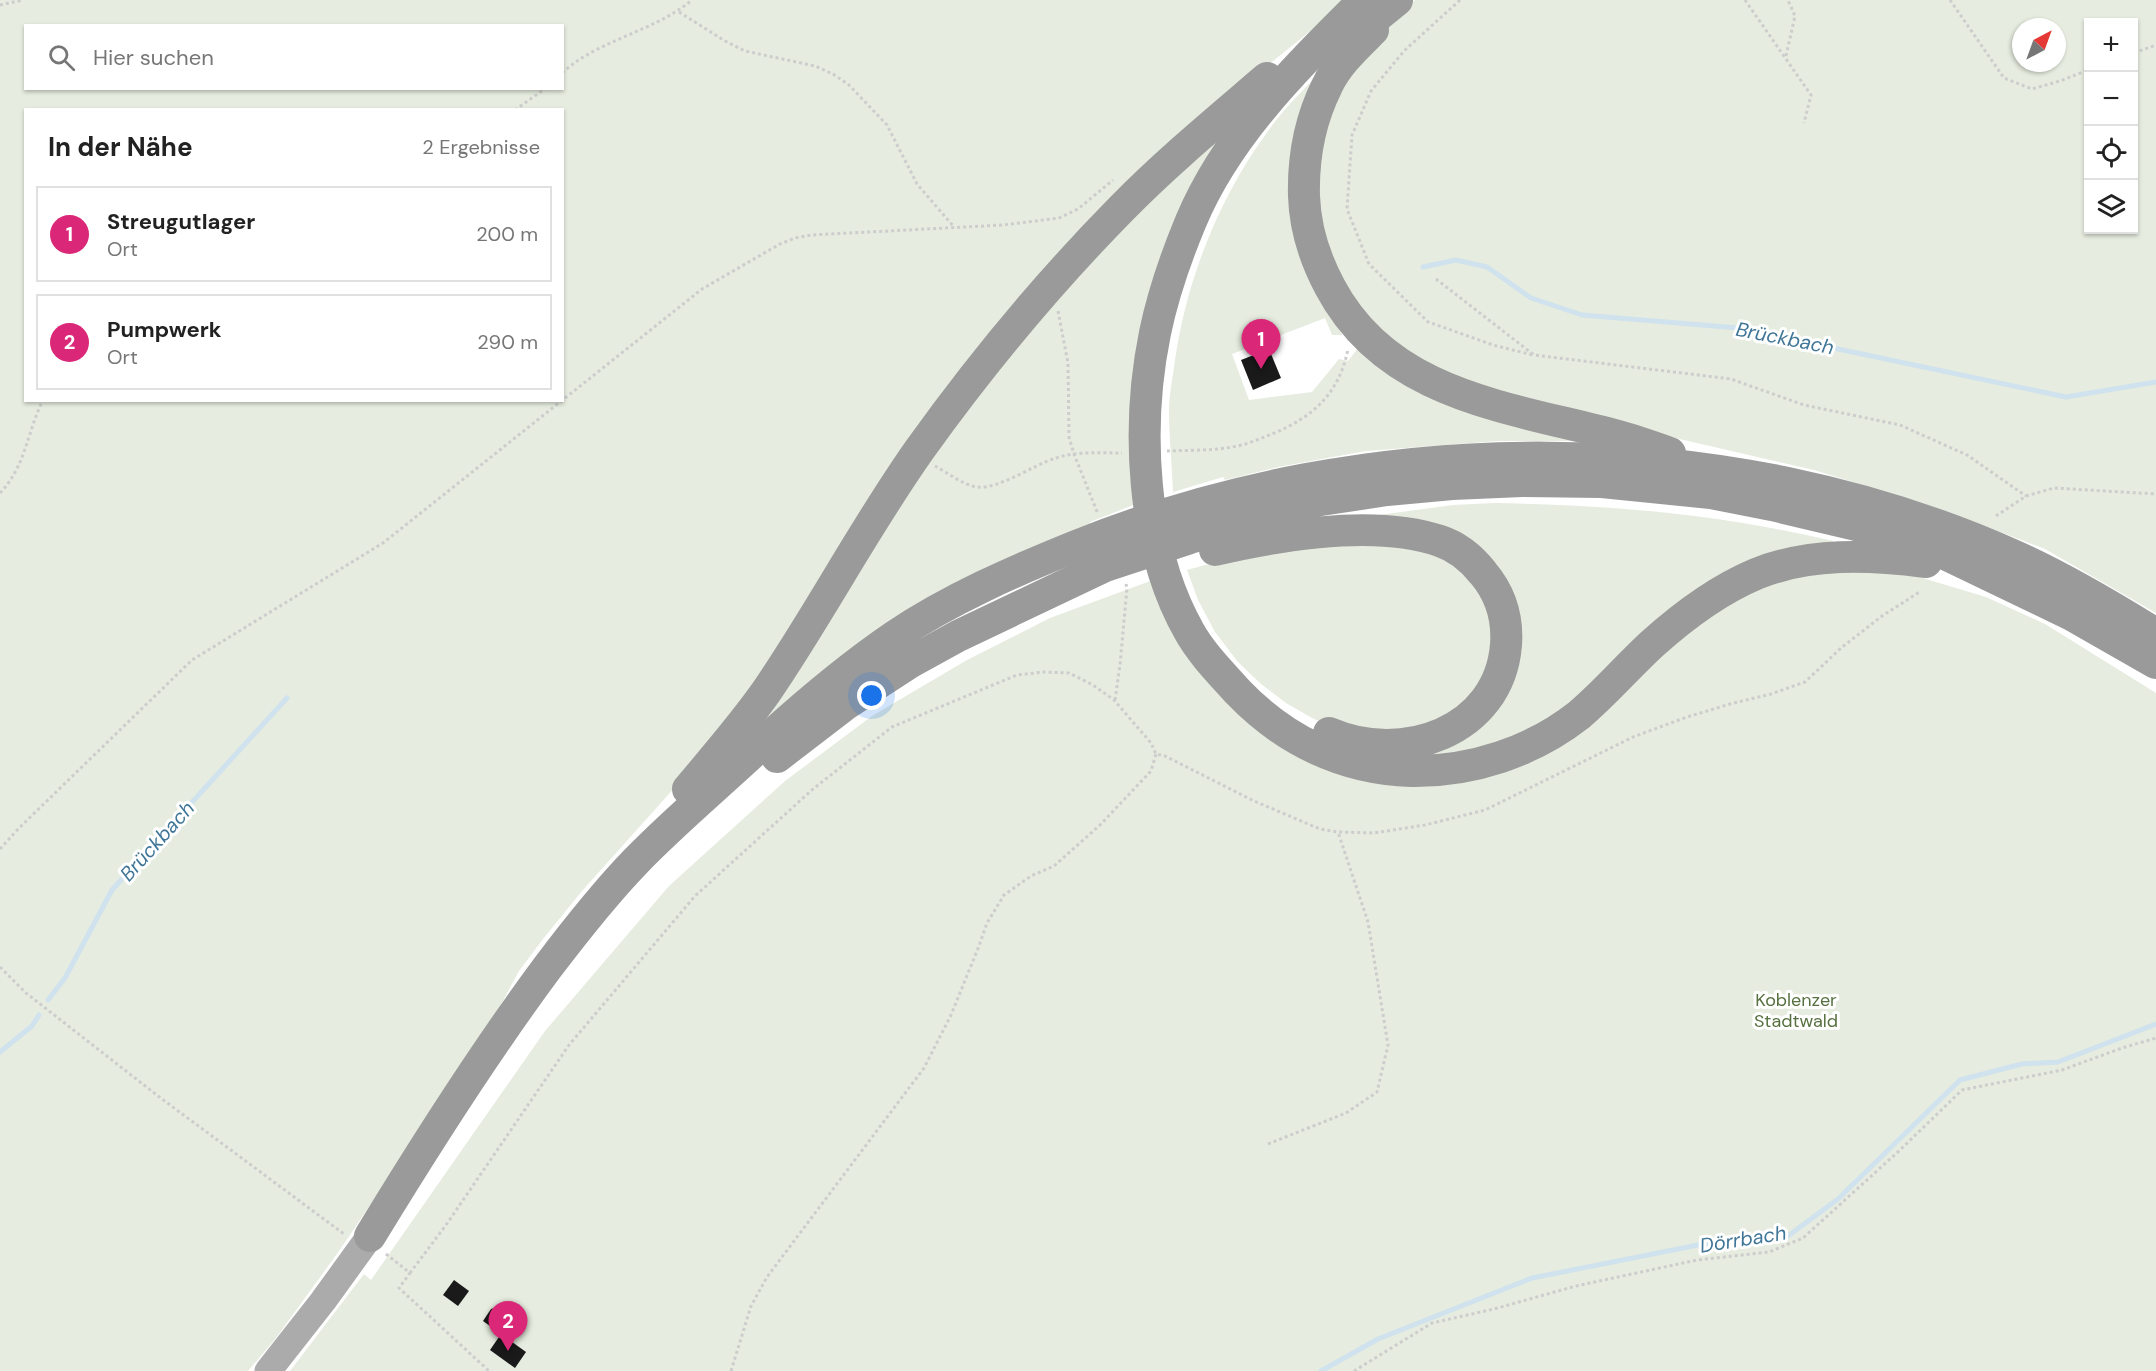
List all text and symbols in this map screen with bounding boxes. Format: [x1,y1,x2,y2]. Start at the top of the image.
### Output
north arrow [2012,18,2066,72]
map controls [2084,18,2138,234]
button: + [2084,18,2138,72]
search box [24,24,564,90]
icon: search [45,41,78,74]
text: Hier suchen [93,43,214,72]
button: − [2084,72,2138,126]
button: locate [2084,126,2138,180]
text: In der Nähe [48,130,193,164]
text: 2 Ergebnisse [422,134,540,160]
button: layers [2084,180,2138,234]
text: Streugutlager [107,207,255,236]
text: 1 [66,221,73,247]
text: 200 m [476,221,538,247]
text: Ort [107,236,138,262]
text: Pumpwerk [107,315,221,344]
water label: Brückbach [1734,316,1836,360]
pin: 1 [1242,320,1280,369]
text: 2 [64,329,75,355]
text: 290 m [477,329,538,355]
text: Ort [107,344,138,370]
your location [857,681,886,710]
water label: Brückbach [114,795,200,887]
park label: Koblenzer Stadtwald [1754,988,1838,1033]
water label: Dörrbach [1698,1219,1788,1259]
pin: 2 [488,1302,528,1351]

